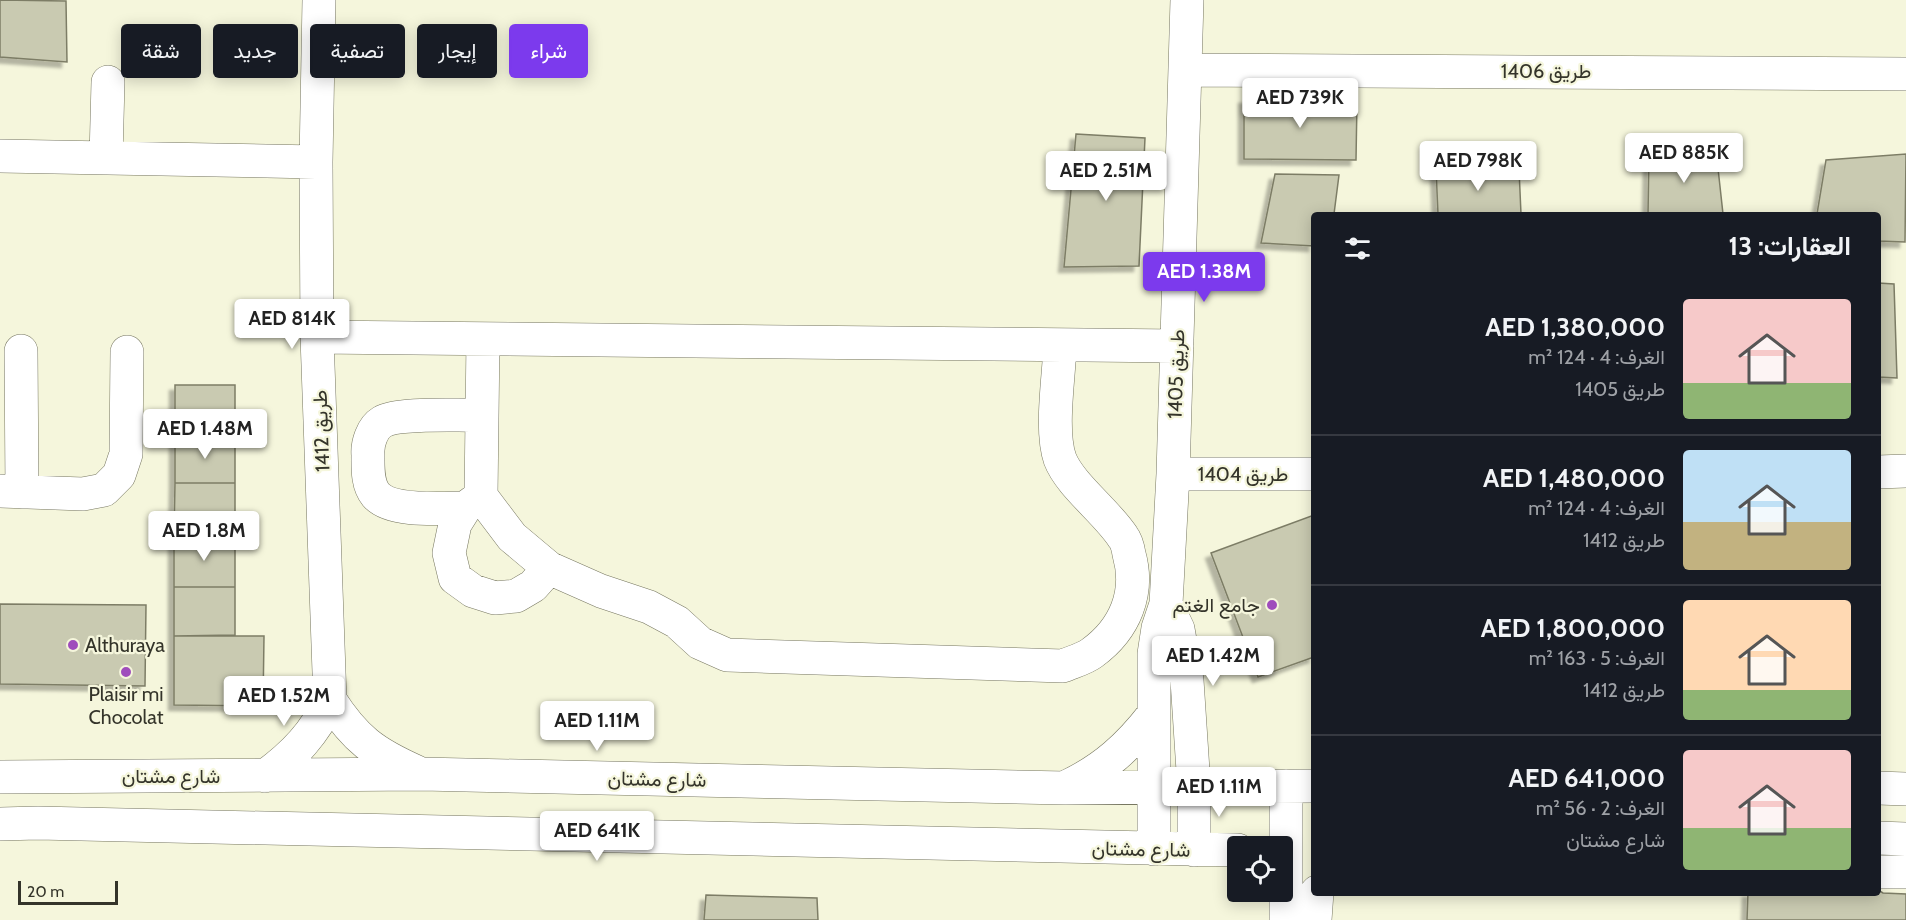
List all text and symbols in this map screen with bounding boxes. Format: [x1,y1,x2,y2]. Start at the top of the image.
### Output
chip: شقة [121,24,201,78]
chip: جديد [213,24,298,78]
chip: تصفية [310,24,405,78]
chip: إيجار [417,24,497,78]
chip: شراء [509,24,588,78]
street label: طريق 1406 [1501,59,1591,84]
pin: AED 739K [1238,78,1362,129]
text: AED 739K [1256,85,1344,109]
pin: AED 885K [1622,133,1746,184]
text: AED 885K [1639,140,1729,164]
pin: AED 798K [1416,141,1540,192]
text: AED 798K [1434,148,1522,172]
pin: AED 2.51M [1037,151,1175,202]
text: AED 2.51M [1060,158,1152,182]
text: العقارات: 13 [1729,230,1851,262]
icon: filters [1341,232,1374,265]
pin: AED 1.38M [1135,252,1273,303]
text: AED 1.38M [1157,259,1251,283]
pin: AED 814K [230,299,354,350]
text: AED 814K [248,306,336,330]
text: AED 1,380,000 [1485,311,1665,343]
icon: home [1731,323,1803,395]
street label: طريق 1405 [1162,329,1191,419]
text: الغرف: 4 · 124 m² [1528,345,1665,369]
text: طريق 1405 [1575,377,1665,401]
street label: طريق 1412 [308,390,335,472]
pin: AED 1.48M [136,409,274,460]
text: AED 1.48M [157,416,253,440]
street label: طريق 1404 [1198,462,1288,487]
text: AED 1,480,000 [1483,462,1665,494]
icon: home [1731,474,1803,546]
text: الغرف: 4 · 124 m² [1528,496,1665,520]
pin: AED 1.8M [142,511,266,562]
text: AED 1.8M [162,518,246,542]
text: طريق 1412 [1583,528,1665,552]
place label: جامع الغتم [1173,593,1260,619]
marker: جامع الغتم [1265,598,1279,612]
text: AED 1,800,000 [1481,612,1665,644]
icon: home [1731,624,1803,696]
place label: Althuraya [85,633,165,657]
pin: AED 1.42M [1144,636,1282,687]
marker: Althuraya [66,638,80,652]
text: AED 1.42M [1166,643,1260,667]
text: الغرف: 5 · 163 m² [1529,646,1665,670]
marker: Plaisir mi Chocolat [119,665,133,679]
pin: AED 1.52M [215,676,353,727]
text: طريق 1412 [1583,678,1665,702]
place label: Plaisir mi Chocolat [88,682,164,729]
text: AED 1.52M [238,683,330,707]
pin: AED 1.11M [528,701,666,752]
text: AED 1.11M [554,708,640,732]
text: AED 641,000 [1508,762,1665,794]
street label: شارع مشتان [122,764,220,790]
street label: شارع مشتان [607,766,707,794]
pin: AED 1.11M [1150,767,1288,818]
text: AED 1.11M [1176,774,1262,798]
icon: home [1731,774,1803,846]
text: الغرف: 2 · 56 m² [1536,796,1665,820]
pin: AED 641K [535,811,659,862]
text: AED 641K [554,818,640,842]
text: شارع مشتان [1566,828,1665,852]
street label: شارع مشتان [1091,836,1191,864]
map controls [1227,836,1293,902]
button: locate [1227,836,1293,902]
scale bar [18,878,118,906]
text: 20 m [27,882,64,901]

